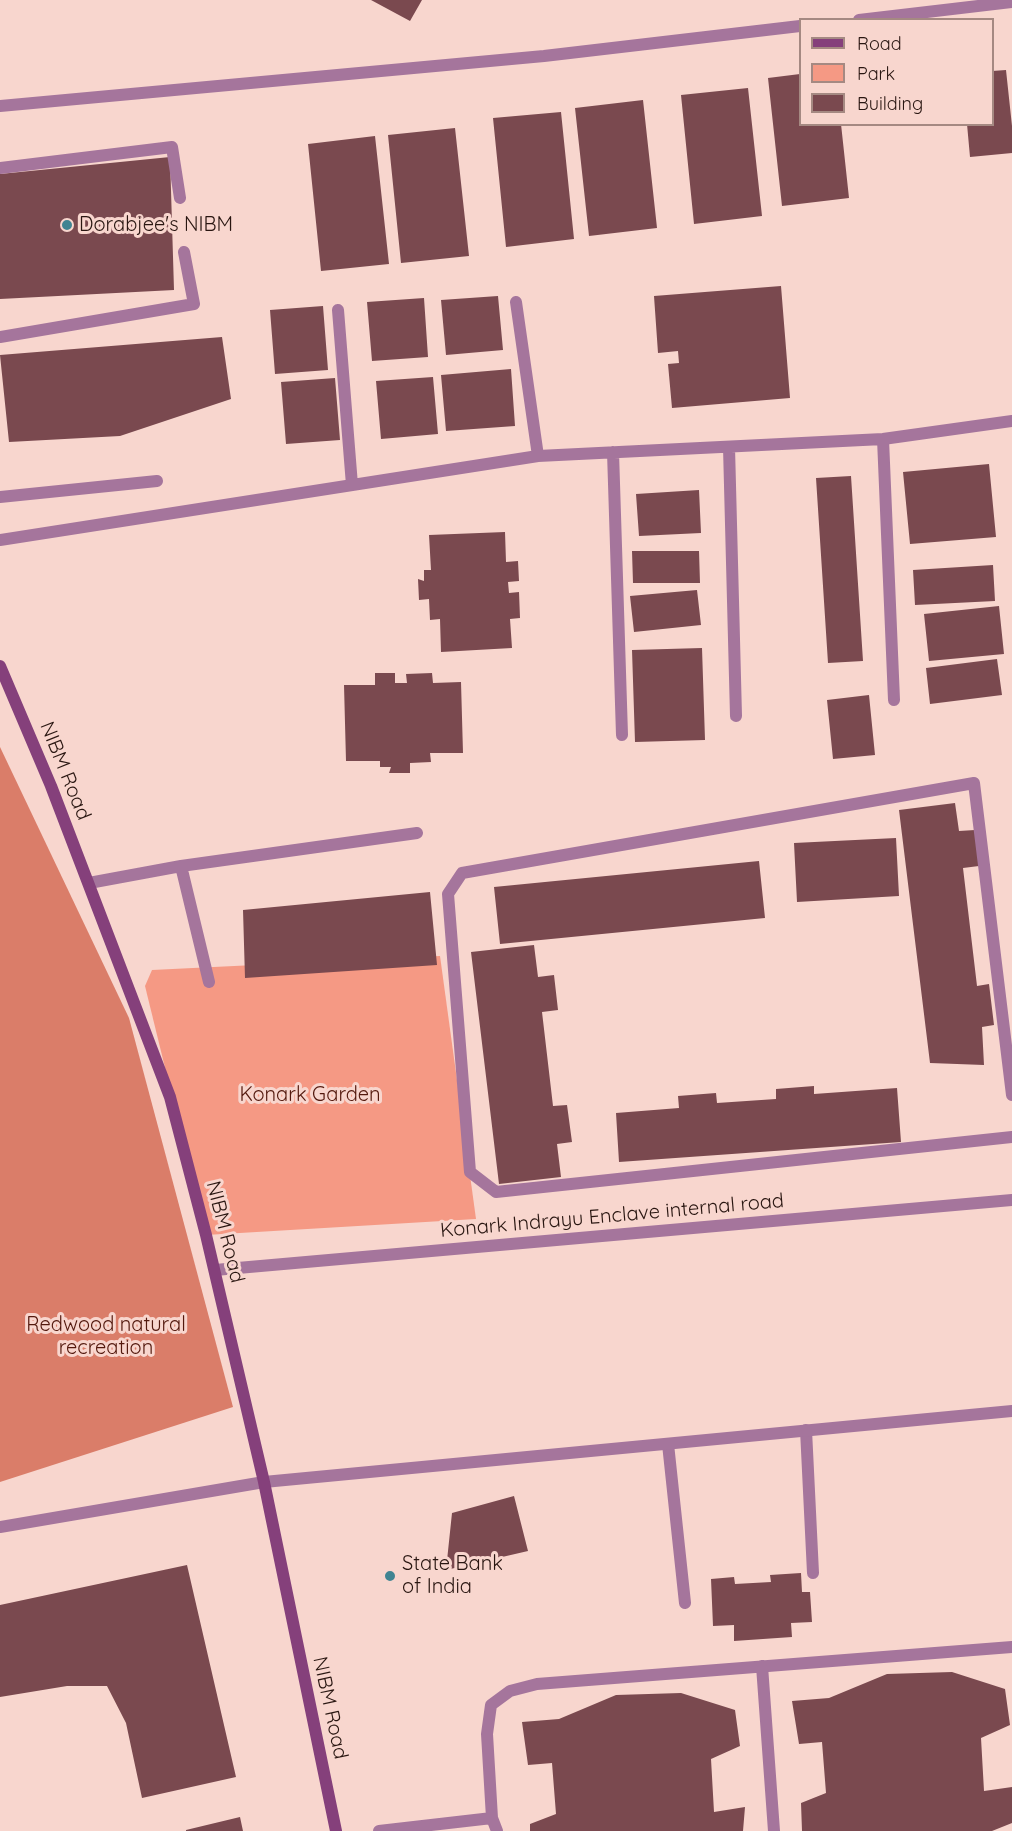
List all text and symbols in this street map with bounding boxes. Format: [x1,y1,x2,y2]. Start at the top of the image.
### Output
legend [799,18,994,126]
text: Road [857,32,902,55]
text: Park [857,62,895,85]
text: Building [857,92,923,115]
place label: Dorabjee's NIBM [79,213,233,237]
marker: Dorabjee's NIBM [60,218,74,232]
street label: NIBM Road [34,718,96,824]
park label: Konark Garden [239,1083,381,1107]
street label: NIBM Road [201,1179,249,1285]
street label: Konark Indrayu Enclave internal road [439,1189,785,1243]
park label: Redwood natural recreation [26,1313,186,1360]
place label: State Bank of India [402,1552,503,1599]
marker: State Bank of India [383,1569,397,1583]
street label: NIBM Road [307,1655,353,1761]

